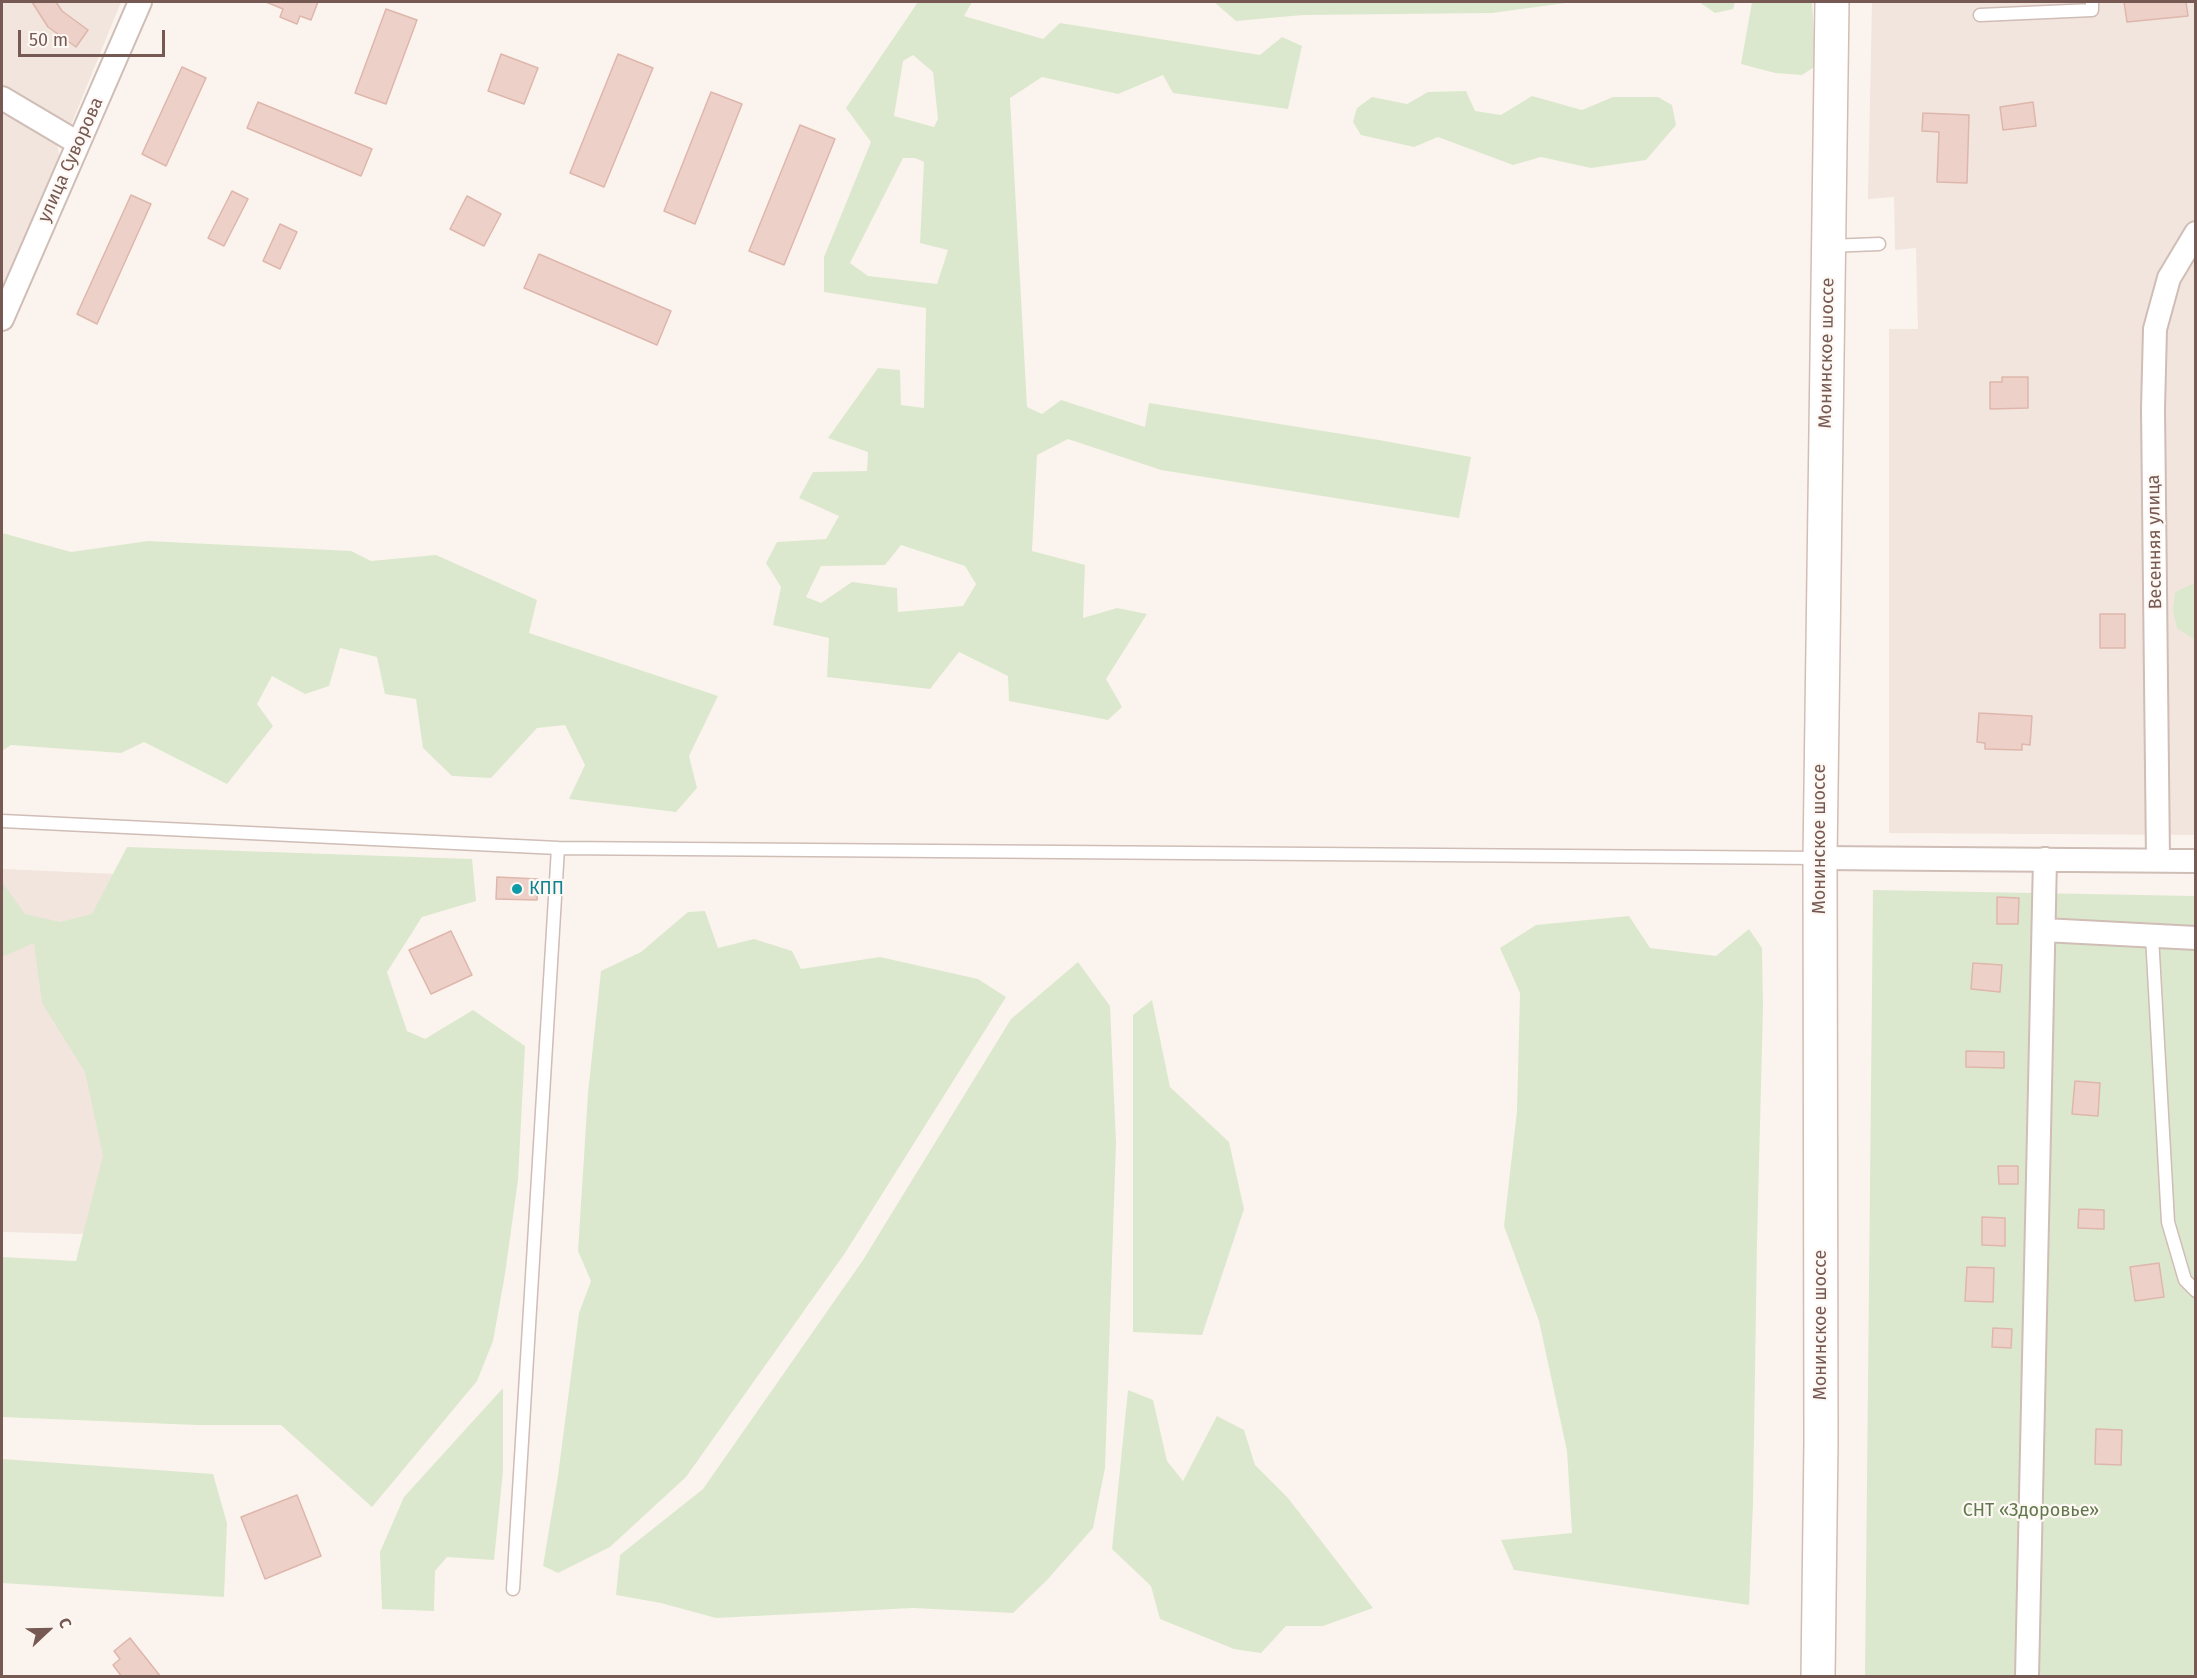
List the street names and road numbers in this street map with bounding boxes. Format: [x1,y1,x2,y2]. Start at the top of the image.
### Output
street label: улица Суворова [34,94,108,226]
street label: Монинское шоссе [1815,277,1839,429]
street label: Весенняя улица [2143,474,2167,610]
street label: Монинское шоссе [1809,764,1831,914]
street label: Монинское шоссе [1810,1250,1832,1400]

